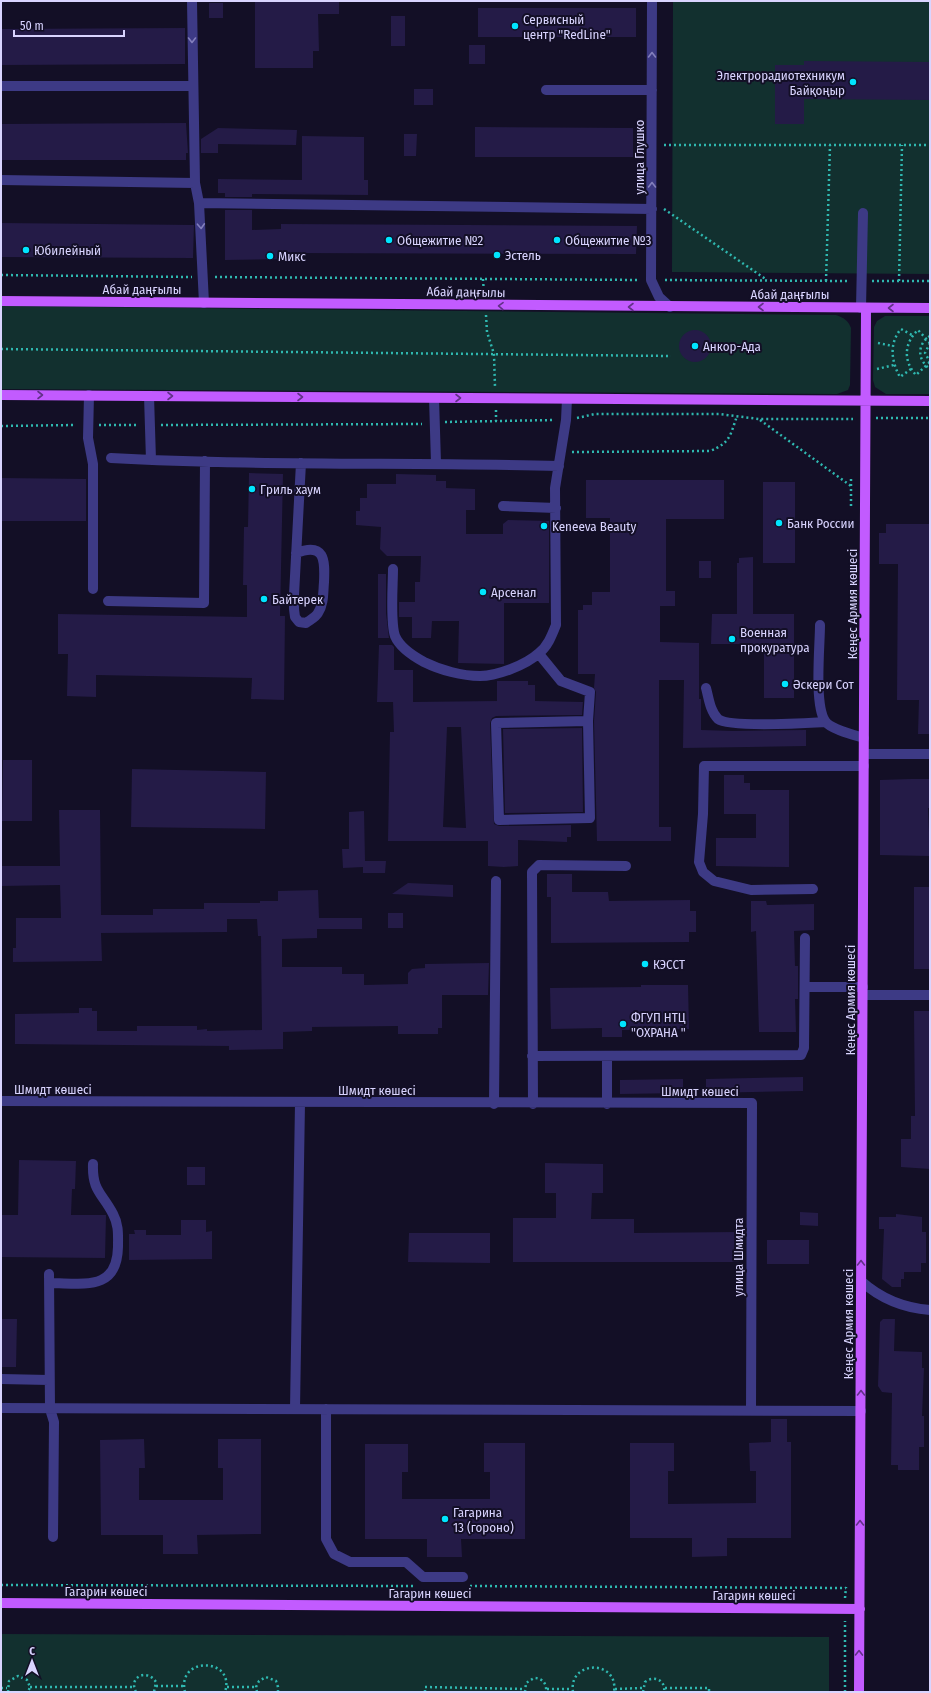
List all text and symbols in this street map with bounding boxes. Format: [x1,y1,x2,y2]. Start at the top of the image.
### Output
scale bar [14,12,124,38]
place label: Сервисный центр "RedLine" [523,12,611,42]
text: 50 m [20,19,44,33]
marker: Сервисный центр "RedLine" [510,21,520,31]
one-way arrow [188,37,196,43]
one-way arrow [648,52,656,58]
place label: Электрорадиотехникум Байқоңыр [717,68,845,98]
marker: Электрорадиотехникум Байқоңыр [848,77,858,87]
street label: улица Глушко [632,119,647,194]
one-way arrow [648,182,656,188]
one-way arrow [196,222,205,229]
place label: Общежитие №2 [397,233,484,248]
place label: Общежитие №3 [565,233,652,248]
marker: Общежитие №2 [384,235,394,245]
marker: Общежитие №3 [552,235,562,245]
place label: Юбилейный [34,243,101,258]
marker: Юбилейный [21,245,31,255]
place label: Эстель [505,248,541,263]
place label: Микс [278,249,306,264]
marker: Эстель [492,250,502,260]
marker: Микс [265,251,275,261]
street label: Абай даңғылы [103,282,181,297]
street label: Абай даңғылы [426,284,506,300]
street label: Абай даңғылы [751,287,829,302]
one-way arrow [498,302,504,310]
one-way arrow [628,303,634,311]
one-way arrow [758,303,764,311]
one-way arrow [888,304,894,312]
place label: Анкор-Ада [703,339,761,354]
marker: Анкор-Ада [690,341,700,351]
one-way arrow [37,391,43,399]
one-way arrow [167,392,173,400]
one-way arrow [297,393,303,401]
one-way arrow [455,394,461,402]
place label: Гриль хаум [260,482,321,497]
marker: Гриль хаум [247,484,257,494]
place label: Банк России [787,516,854,531]
marker: Банк России [774,518,784,528]
place label: Keneeva Beauty [552,519,637,534]
marker: Keneeva Beauty [539,521,549,531]
street label: Кеңес Армия көшесі [845,549,860,659]
place label: Арсенал [491,585,536,600]
marker: Арсенал [478,587,488,597]
place label: Байтерек [272,592,323,607]
marker: Байтерек [259,594,269,604]
place label: Военная прокуратура [740,625,810,655]
marker: Военная прокуратура [727,634,737,644]
place label: Әскери Сот [793,677,854,692]
marker: Әскери Сот [780,679,790,689]
street label: Кеңес Армия көшесі [843,945,858,1055]
place label: КЭССТ [653,957,685,972]
marker: КЭССТ [640,959,650,969]
place label: ФГУП НТЦ "ОХРАНА " [631,1010,686,1040]
marker: ФГУП НТЦ "ОХРАНА " [618,1019,628,1029]
street label: Шмидт көшесі [14,1082,92,1097]
street label: Шмидт көшесі [338,1083,416,1098]
street label: Шмидт көшесі [661,1084,739,1099]
street label: улица Шмидта [731,1218,746,1296]
one-way arrow [857,1260,866,1266]
street label: Кеңес Армия көшесі [841,1269,856,1379]
one-way arrow [857,1390,865,1396]
place label: Гагарина 13 (гороно) [453,1505,514,1535]
marker: Гагарина 13 (гороно) [440,1514,450,1524]
one-way arrow [856,1520,864,1526]
street label: Гагарин көшесі [64,1584,148,1599]
street label: Гагарин көшесі [388,1586,472,1601]
street label: Гагарин көшесі [712,1588,796,1603]
north arrow [12,1641,52,1681]
text: С [29,1645,35,1658]
one-way arrow [855,1650,863,1656]

